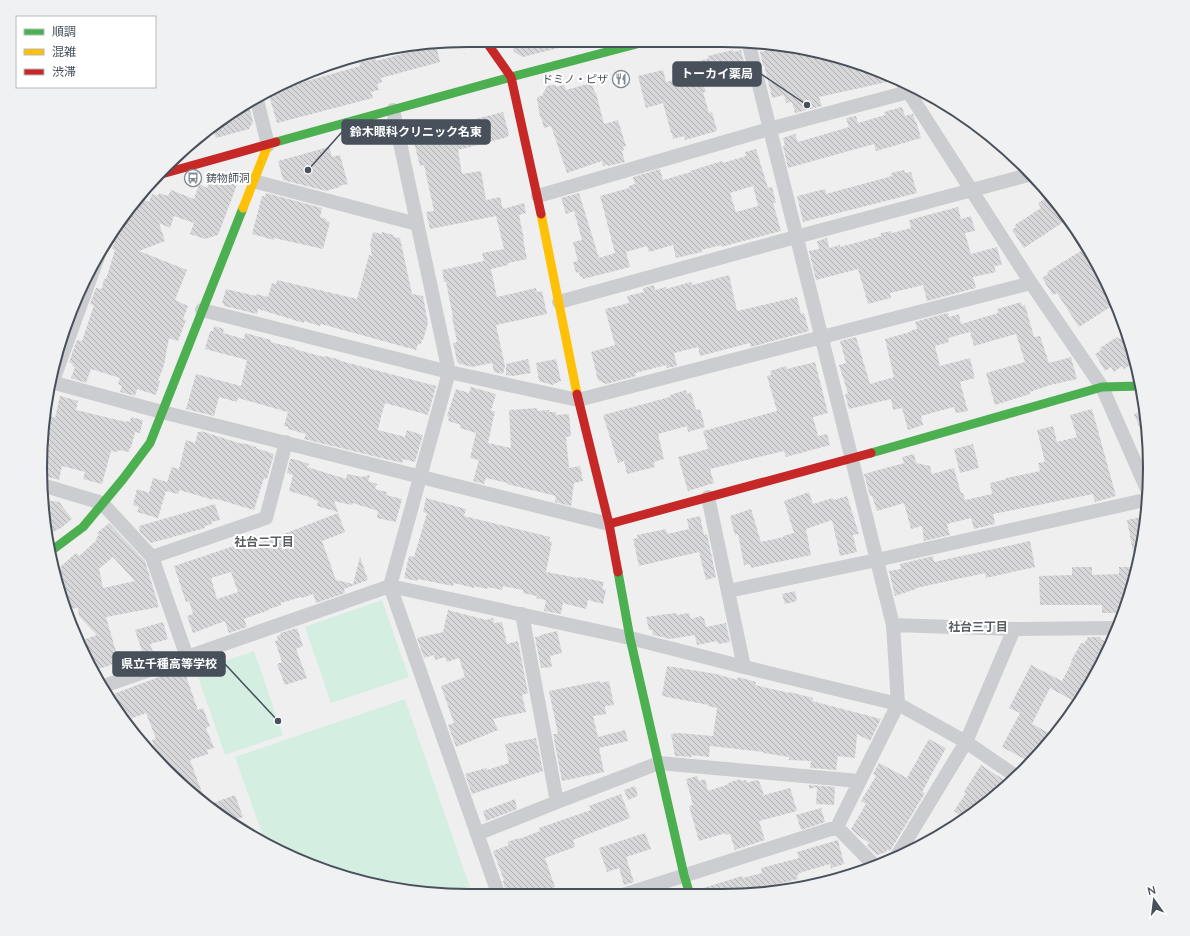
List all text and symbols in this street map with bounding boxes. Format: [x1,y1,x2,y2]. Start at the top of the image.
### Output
legend [16,16,156,88]
text: 順調 [52,24,76,40]
text: 混雑 [52,44,76,60]
callout: トーカイ薬局 [673,62,761,86]
text: 渋滞 [52,64,76,80]
text: トーカイ薬局 [681,66,753,82]
restaurant icon: ドミノ・ピザ [611,69,631,89]
place label: ドミノ・ピザ [542,72,608,87]
callout: 鈴木眼科クリニック名東 [342,120,490,144]
text: 鈴木眼科クリニック名東 [349,124,482,140]
bus stop icon: 鋳物師洞 [183,168,203,188]
place label: 鋳物師洞 [206,171,250,186]
district label: 社台二丁目 [234,534,294,550]
district label: 社台三丁目 [948,619,1008,635]
callout: 県立千種高等学校 [113,652,225,676]
text: 県立千種高等学校 [121,656,217,672]
north arrow [1134,880,1174,920]
text: N [1146,883,1158,899]

